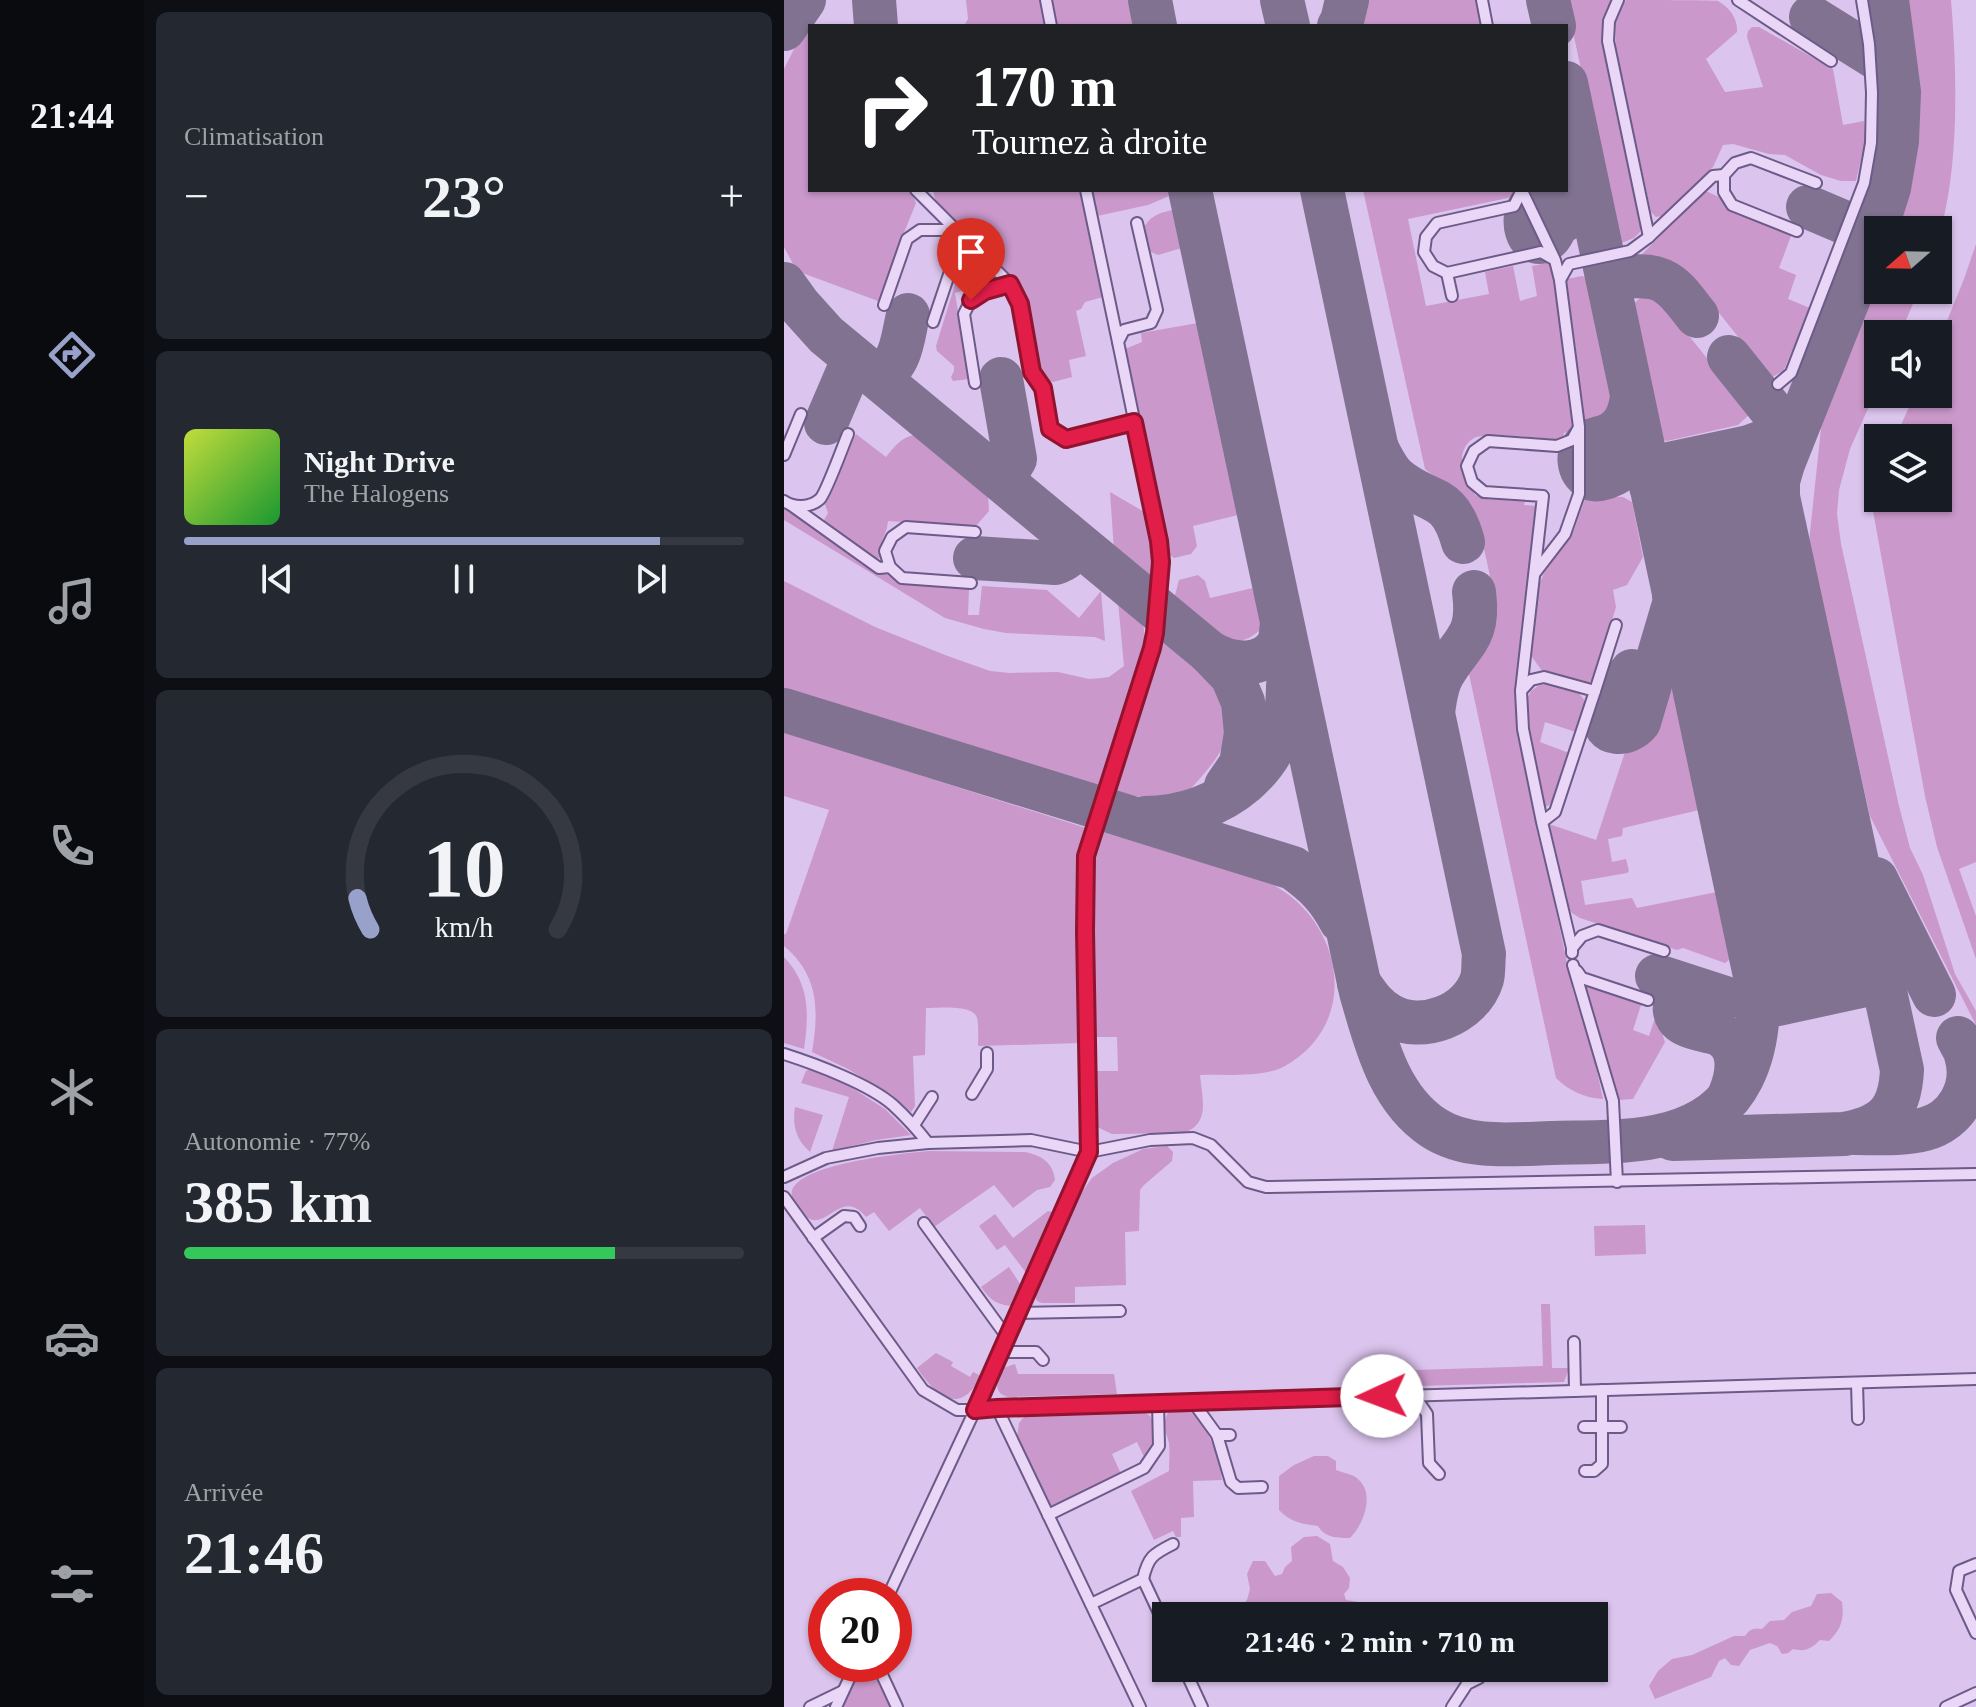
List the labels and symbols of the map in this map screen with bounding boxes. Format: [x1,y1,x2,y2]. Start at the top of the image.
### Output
north arrow [1864,216,1952,304]
pin [937,218,1005,300]
position arrow [1340,1354,1424,1438]
speed limit sign: 20 [808,1578,912,1682]

